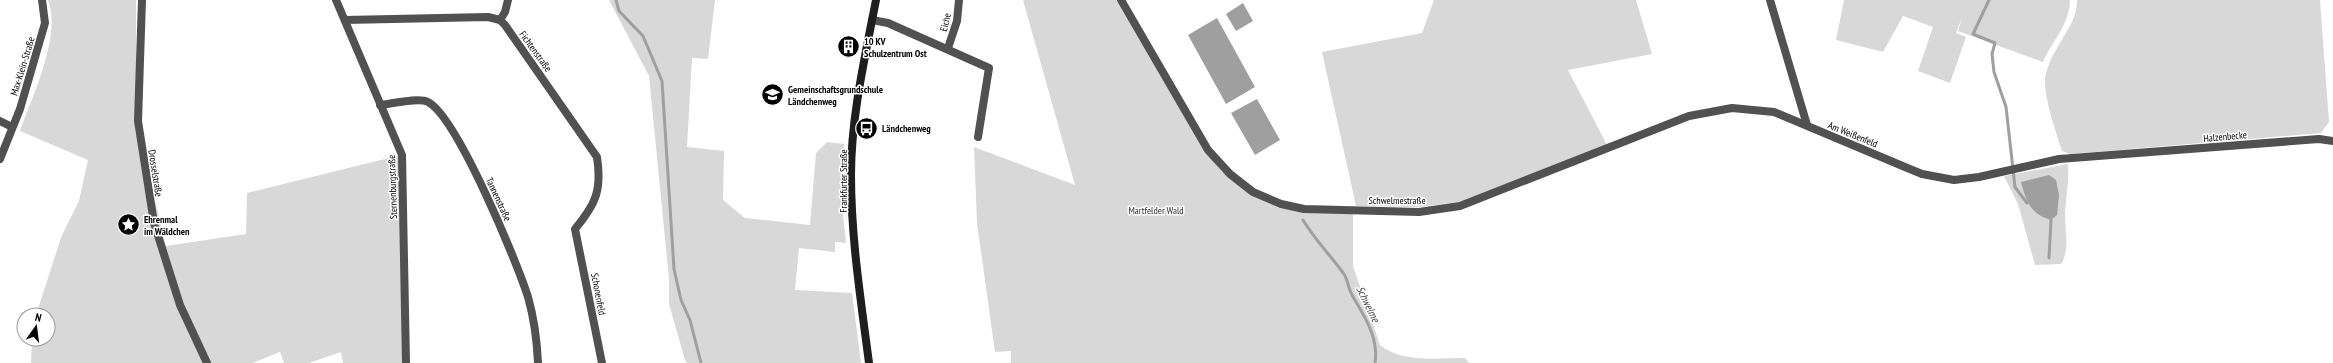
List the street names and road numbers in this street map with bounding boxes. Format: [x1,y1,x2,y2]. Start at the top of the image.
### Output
street label: Eiche [937,12,954,33]
street label: Fichtenstraße [516,28,555,74]
street label: Max-Klein-Straße [7,35,38,97]
street label: Am Weißenfeld [1826,119,1880,150]
street label: Halzenbecke [2203,128,2247,145]
street label: Drosselstraße [145,149,166,198]
street label: Frankfurter Straße [837,149,850,213]
street label: Sternenburgstraße [385,155,400,219]
street label: Tannenstraße [483,175,514,223]
street label: Schwelmestraße [1368,194,1426,207]
street label: Schonenfeld [588,272,609,316]

